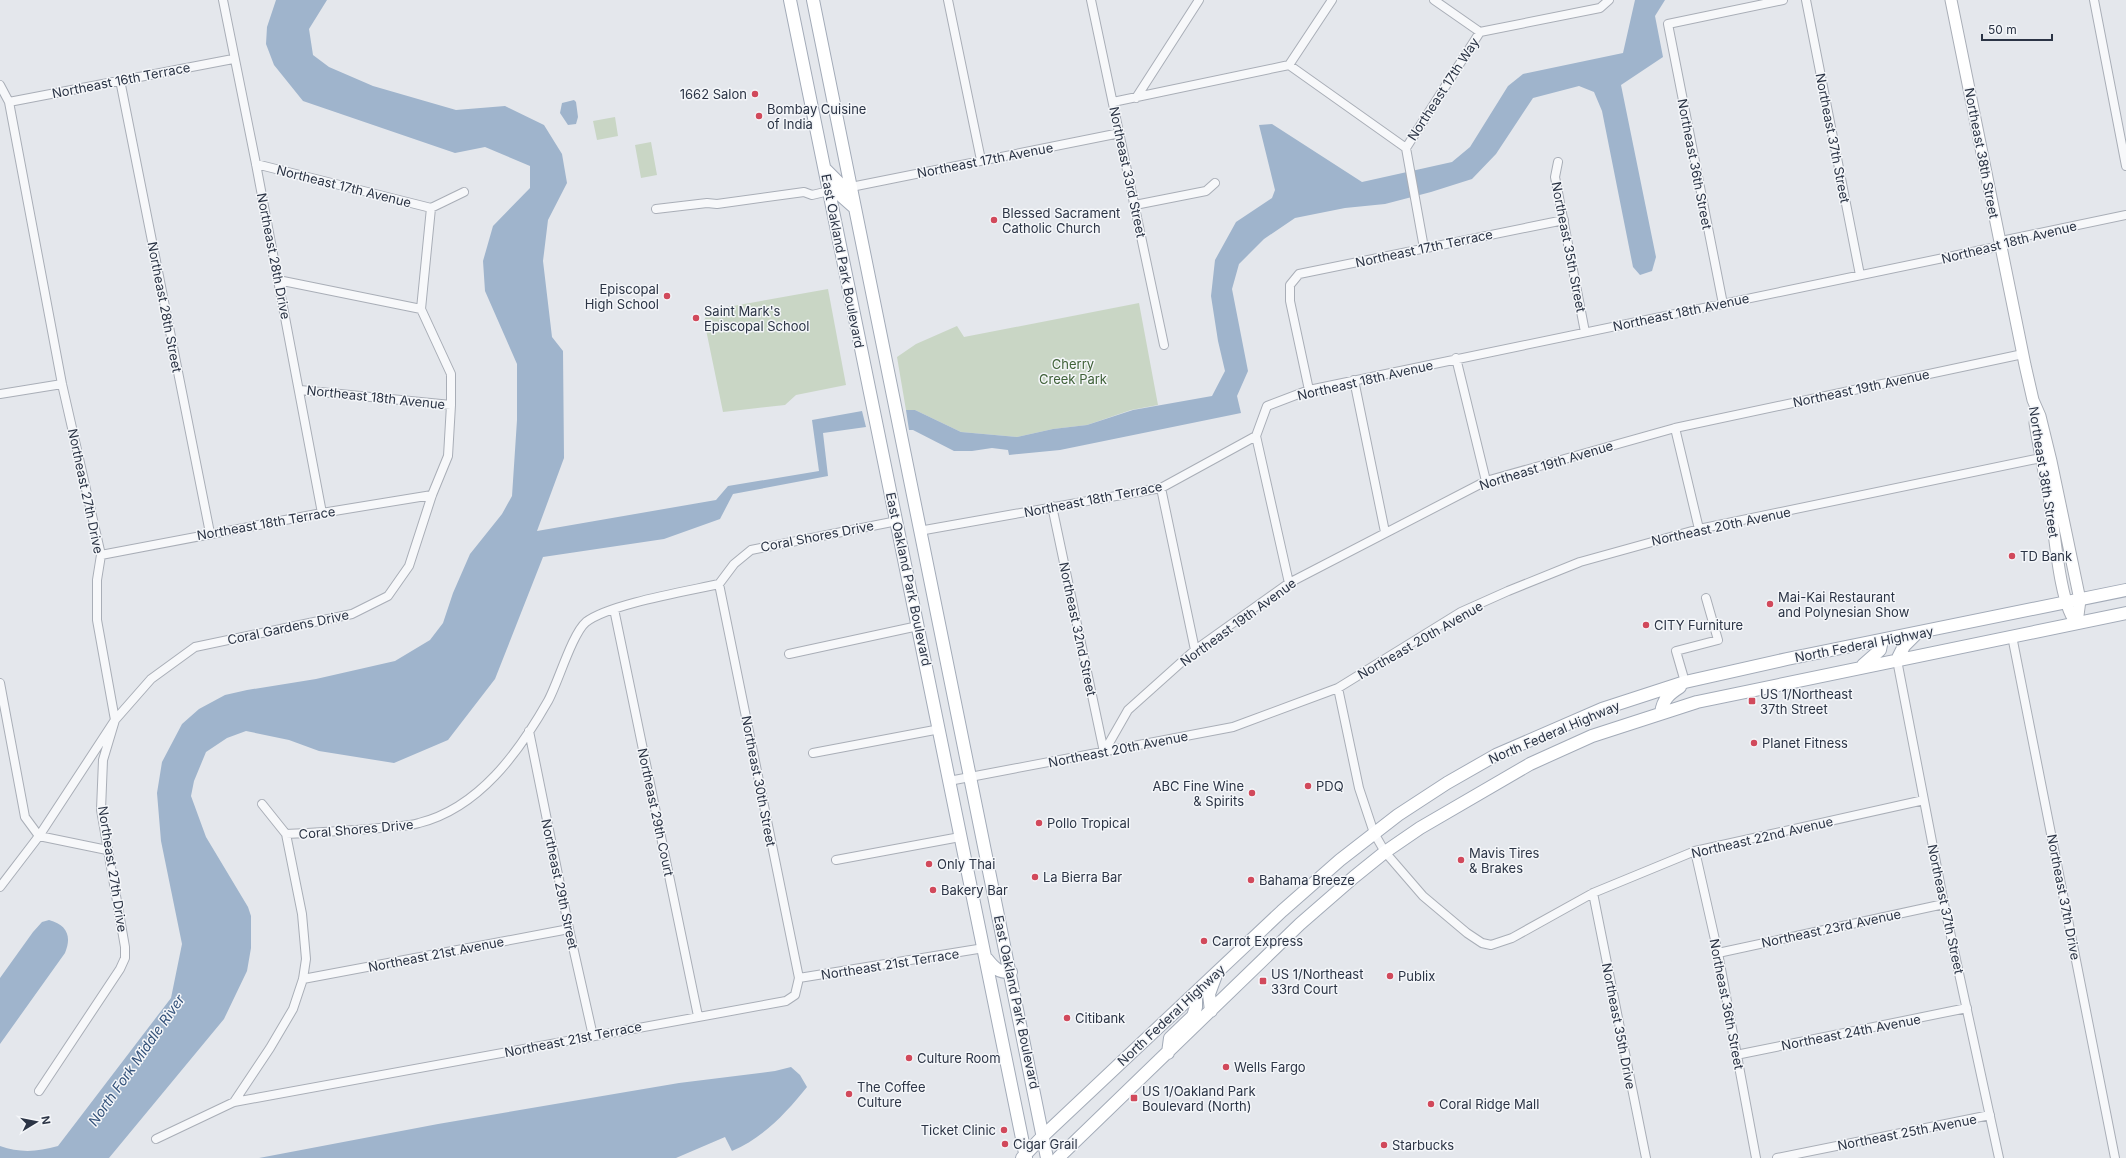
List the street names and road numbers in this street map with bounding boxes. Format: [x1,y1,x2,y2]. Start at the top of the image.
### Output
street label: Northeast 17th Way [1404,35,1482,143]
street label: Northeast 16th Terrace [50,59,192,101]
street label: Northeast 37th Street [1813,72,1853,204]
street label: Northeast 38th Street [1961,86,2003,220]
street label: Northeast 36th Street [1674,97,1716,231]
street label: Northeast 33rd Street [1106,105,1150,239]
street label: Northeast 17th Avenue [916,139,1054,181]
street label: Northeast 17th Avenue [275,162,413,210]
street label: East Oakland Park Boulevard [818,173,868,349]
street label: Northeast 35th Street [1548,180,1590,314]
street label: Northeast 28th Drive [254,192,294,320]
street label: Northeast 18th Avenue [1940,217,2078,267]
street label: Northeast 17th Terrace [1354,226,1494,270]
street label: Northeast 28th Street [144,240,186,374]
street label: Northeast 18th Avenue [1611,290,1751,334]
street label: Northeast 18th Avenue [1295,357,1435,403]
street label: Northeast 19th Avenue [1791,366,1931,410]
street label: Northeast 18th Avenue [306,382,446,412]
street label: Northeast 38th Street [2026,405,2062,539]
street label: Northeast 27th Drive [65,427,107,555]
street label: Northeast 19th Avenue [1477,437,1615,493]
street label: Northeast 18th Terrace [1022,478,1164,520]
street label: East Oakland Park Boulevard [883,491,935,667]
street label: Northeast 18th Terrace [195,503,337,543]
street label: Northeast 20th Avenue [1650,503,1792,549]
street label: Coral Shores Drive [759,517,875,555]
street label: Northeast 32nd Street [1056,561,1100,697]
street label: Northeast 19th Avenue [1177,575,1299,669]
street label: Northeast 20th Avenue [1355,598,1485,682]
street label: Coral Gardens Drive [226,606,350,648]
street label: North Federal Highway [1793,623,1935,665]
street label: North Federal Highway [1486,697,1622,767]
street label: Northeast 30th Street [738,714,780,848]
street label: Northeast 20th Avenue [1047,728,1189,770]
street label: Northeast 29th Court [635,747,677,877]
street label: Northeast 27th Drive [95,805,131,933]
street label: Northeast 22nd Avenue [1689,813,1835,861]
street label: Coral Shores Drive [298,816,414,842]
street label: Northeast 29th Street [538,817,582,951]
street label: Northeast 37th Drive [2044,833,2084,961]
street label: Northeast 37th Street [1924,843,1968,975]
street label: Northeast 23rd Avenue [1760,905,1902,951]
street label: East Oakland Park Boulevard [991,914,1043,1090]
street label: Northeast 21st Avenue [367,933,505,975]
street label: Northeast 36th Street [1706,937,1748,1071]
street label: Northeast 21st Terrace [820,945,960,983]
street label: North Federal Highway [1114,961,1228,1069]
street label: Northeast 35th Drive [1599,962,1639,1090]
street label: Northeast 24th Avenue [1780,1011,1922,1053]
street label: Northeast 21st Terrace [503,1018,643,1060]
street label: Northeast 25th Avenue [1836,1111,1978,1153]

